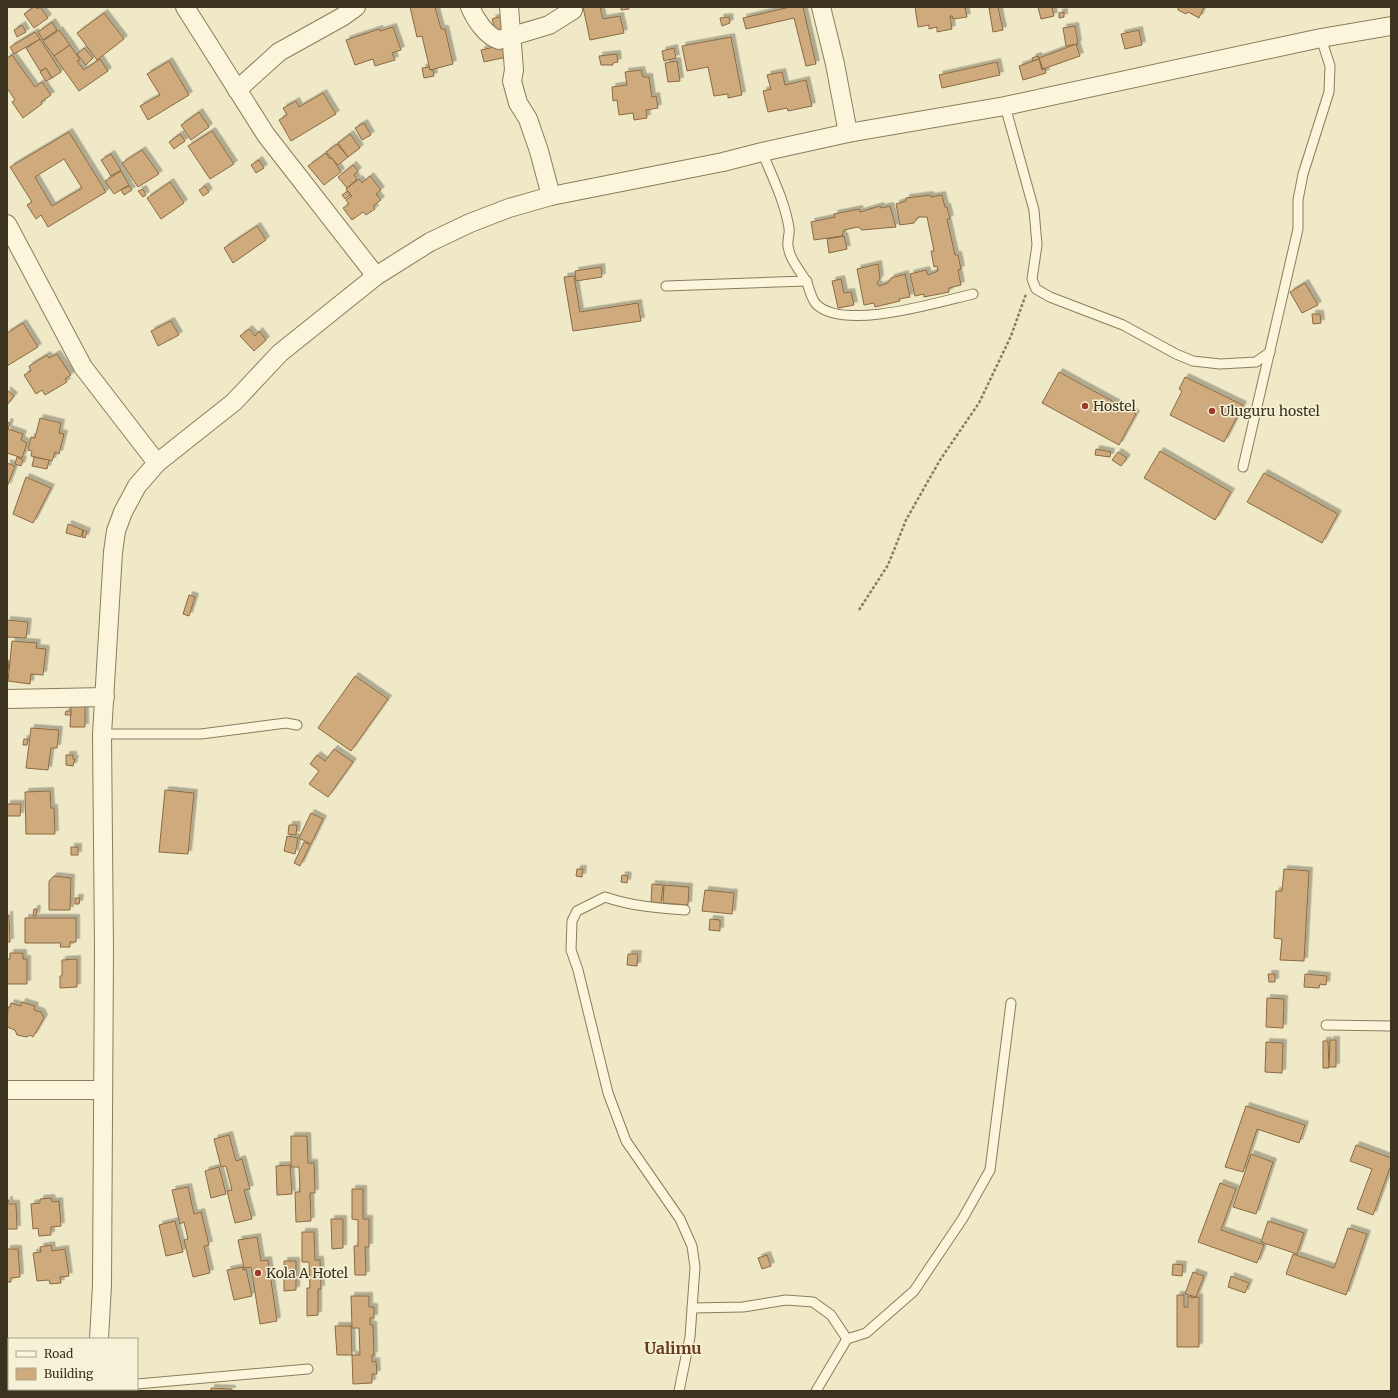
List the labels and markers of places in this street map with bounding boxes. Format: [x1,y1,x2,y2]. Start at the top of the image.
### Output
place label: Hostel [1093,397,1137,415]
marker: Hostel [1080,401,1090,411]
place label: Uluguru hostel [1220,402,1321,420]
marker: Uluguru hostel [1207,406,1217,416]
place label: Kola A Hotel [266,1264,349,1282]
marker: Kola A Hotel [253,1268,263,1278]

